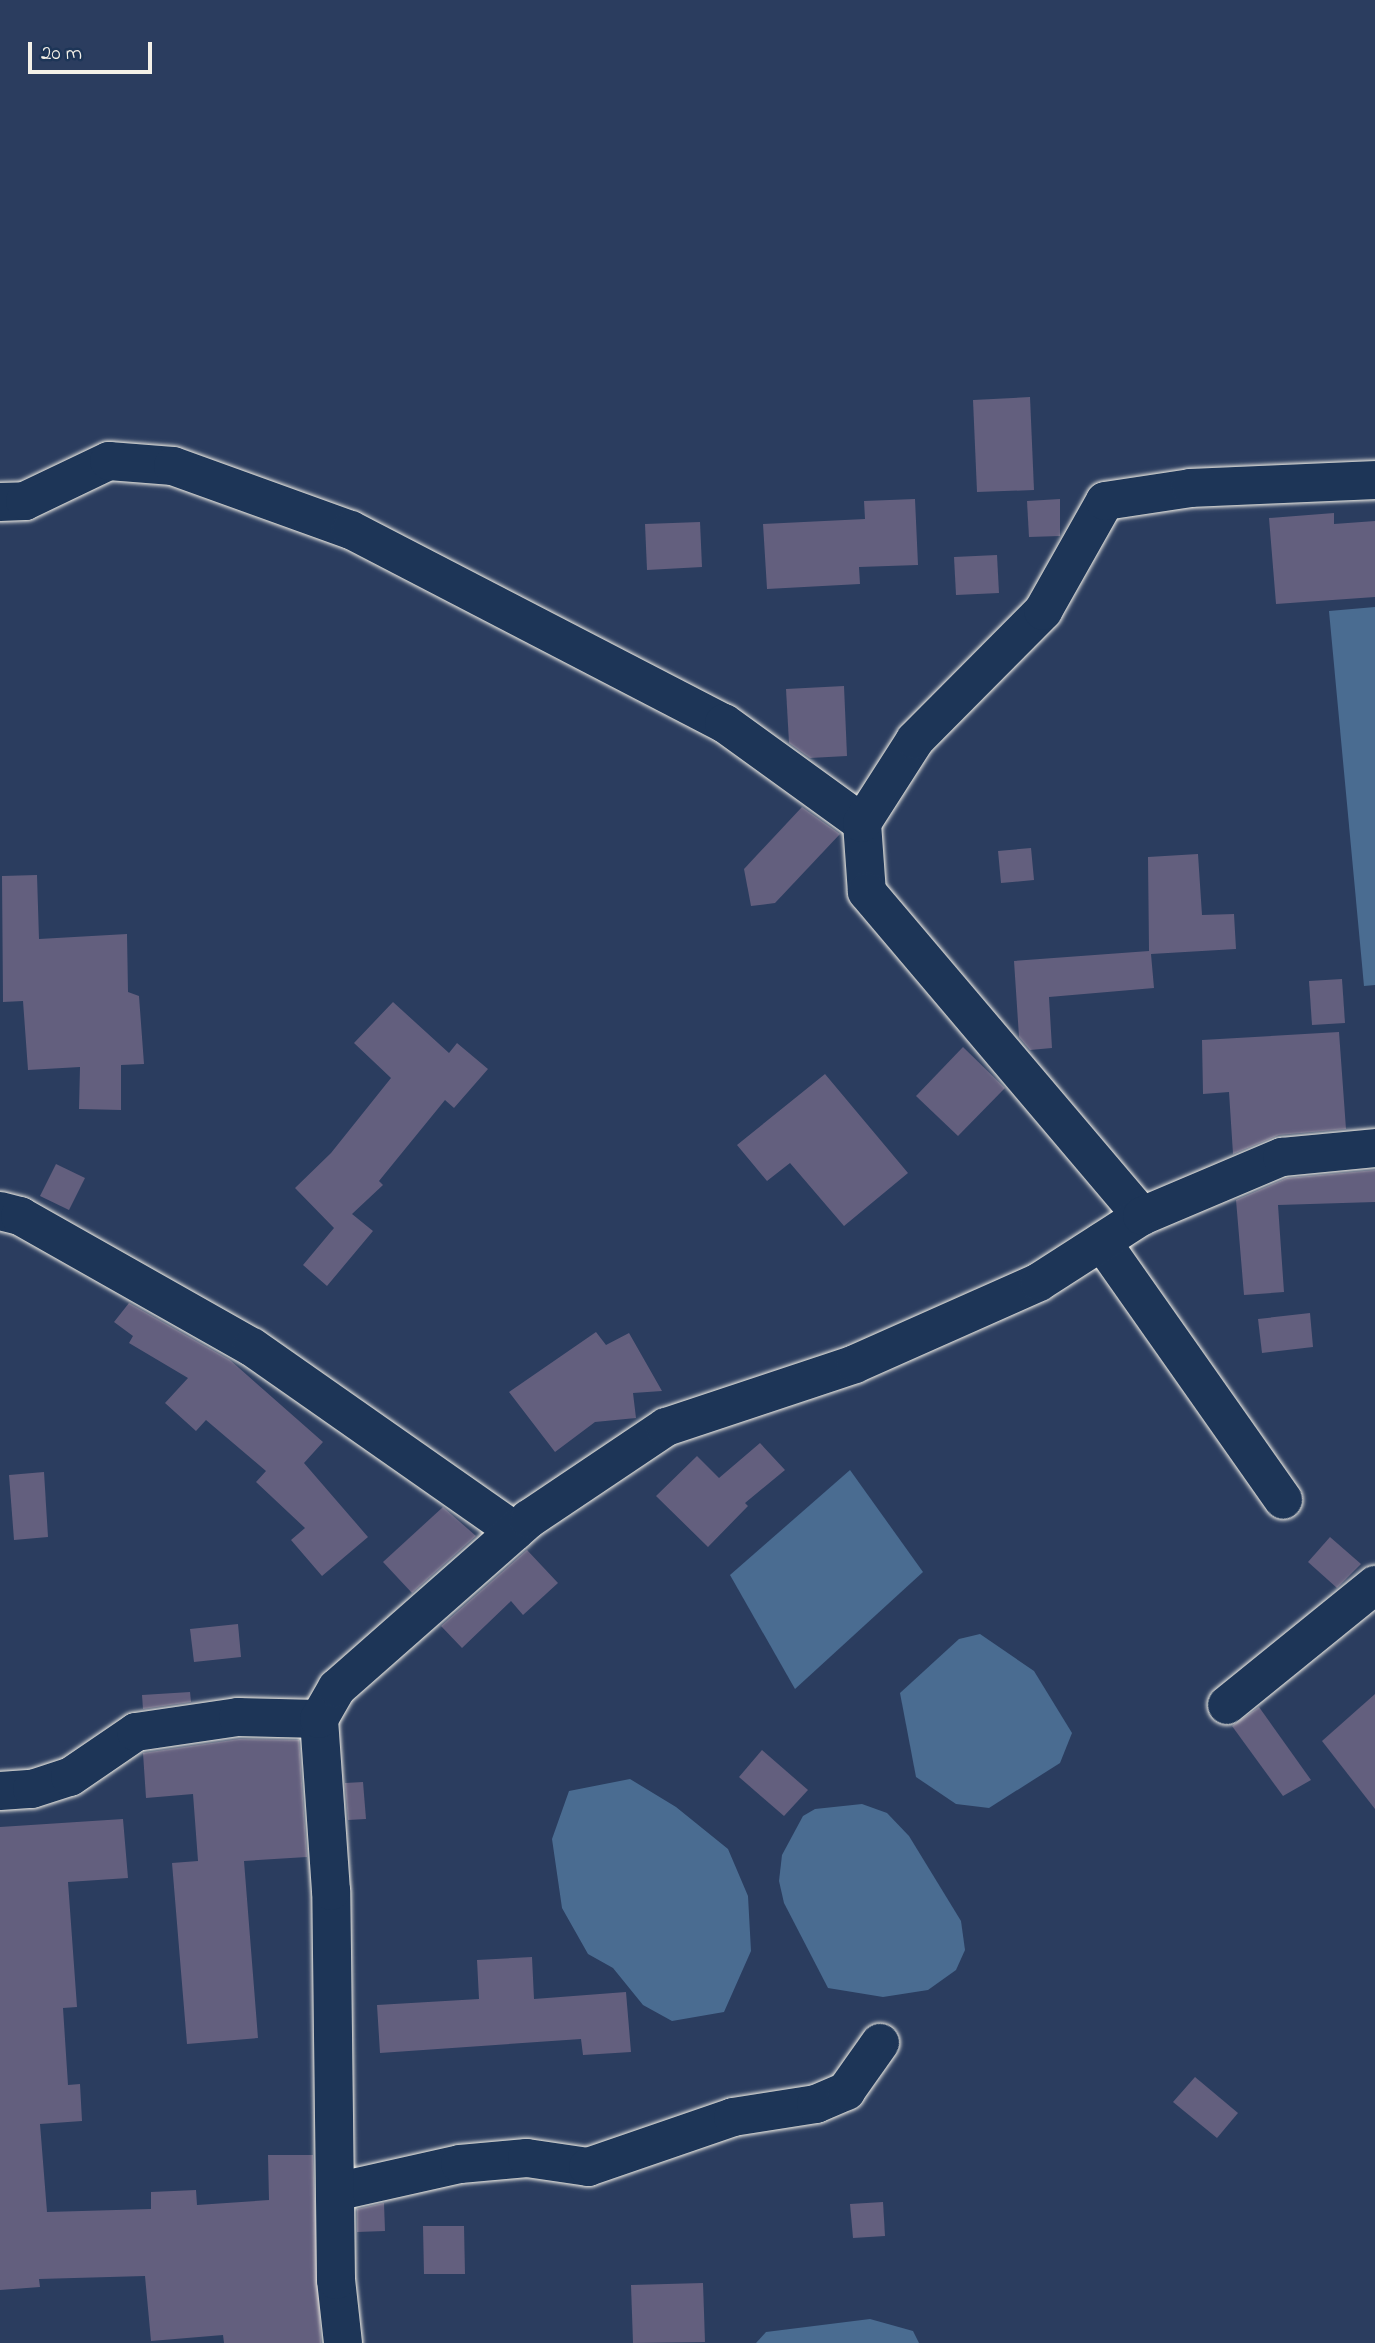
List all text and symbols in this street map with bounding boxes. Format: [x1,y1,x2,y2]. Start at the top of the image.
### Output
scale bar [32,28,156,72]
text: 20 m [41,39,82,69]

